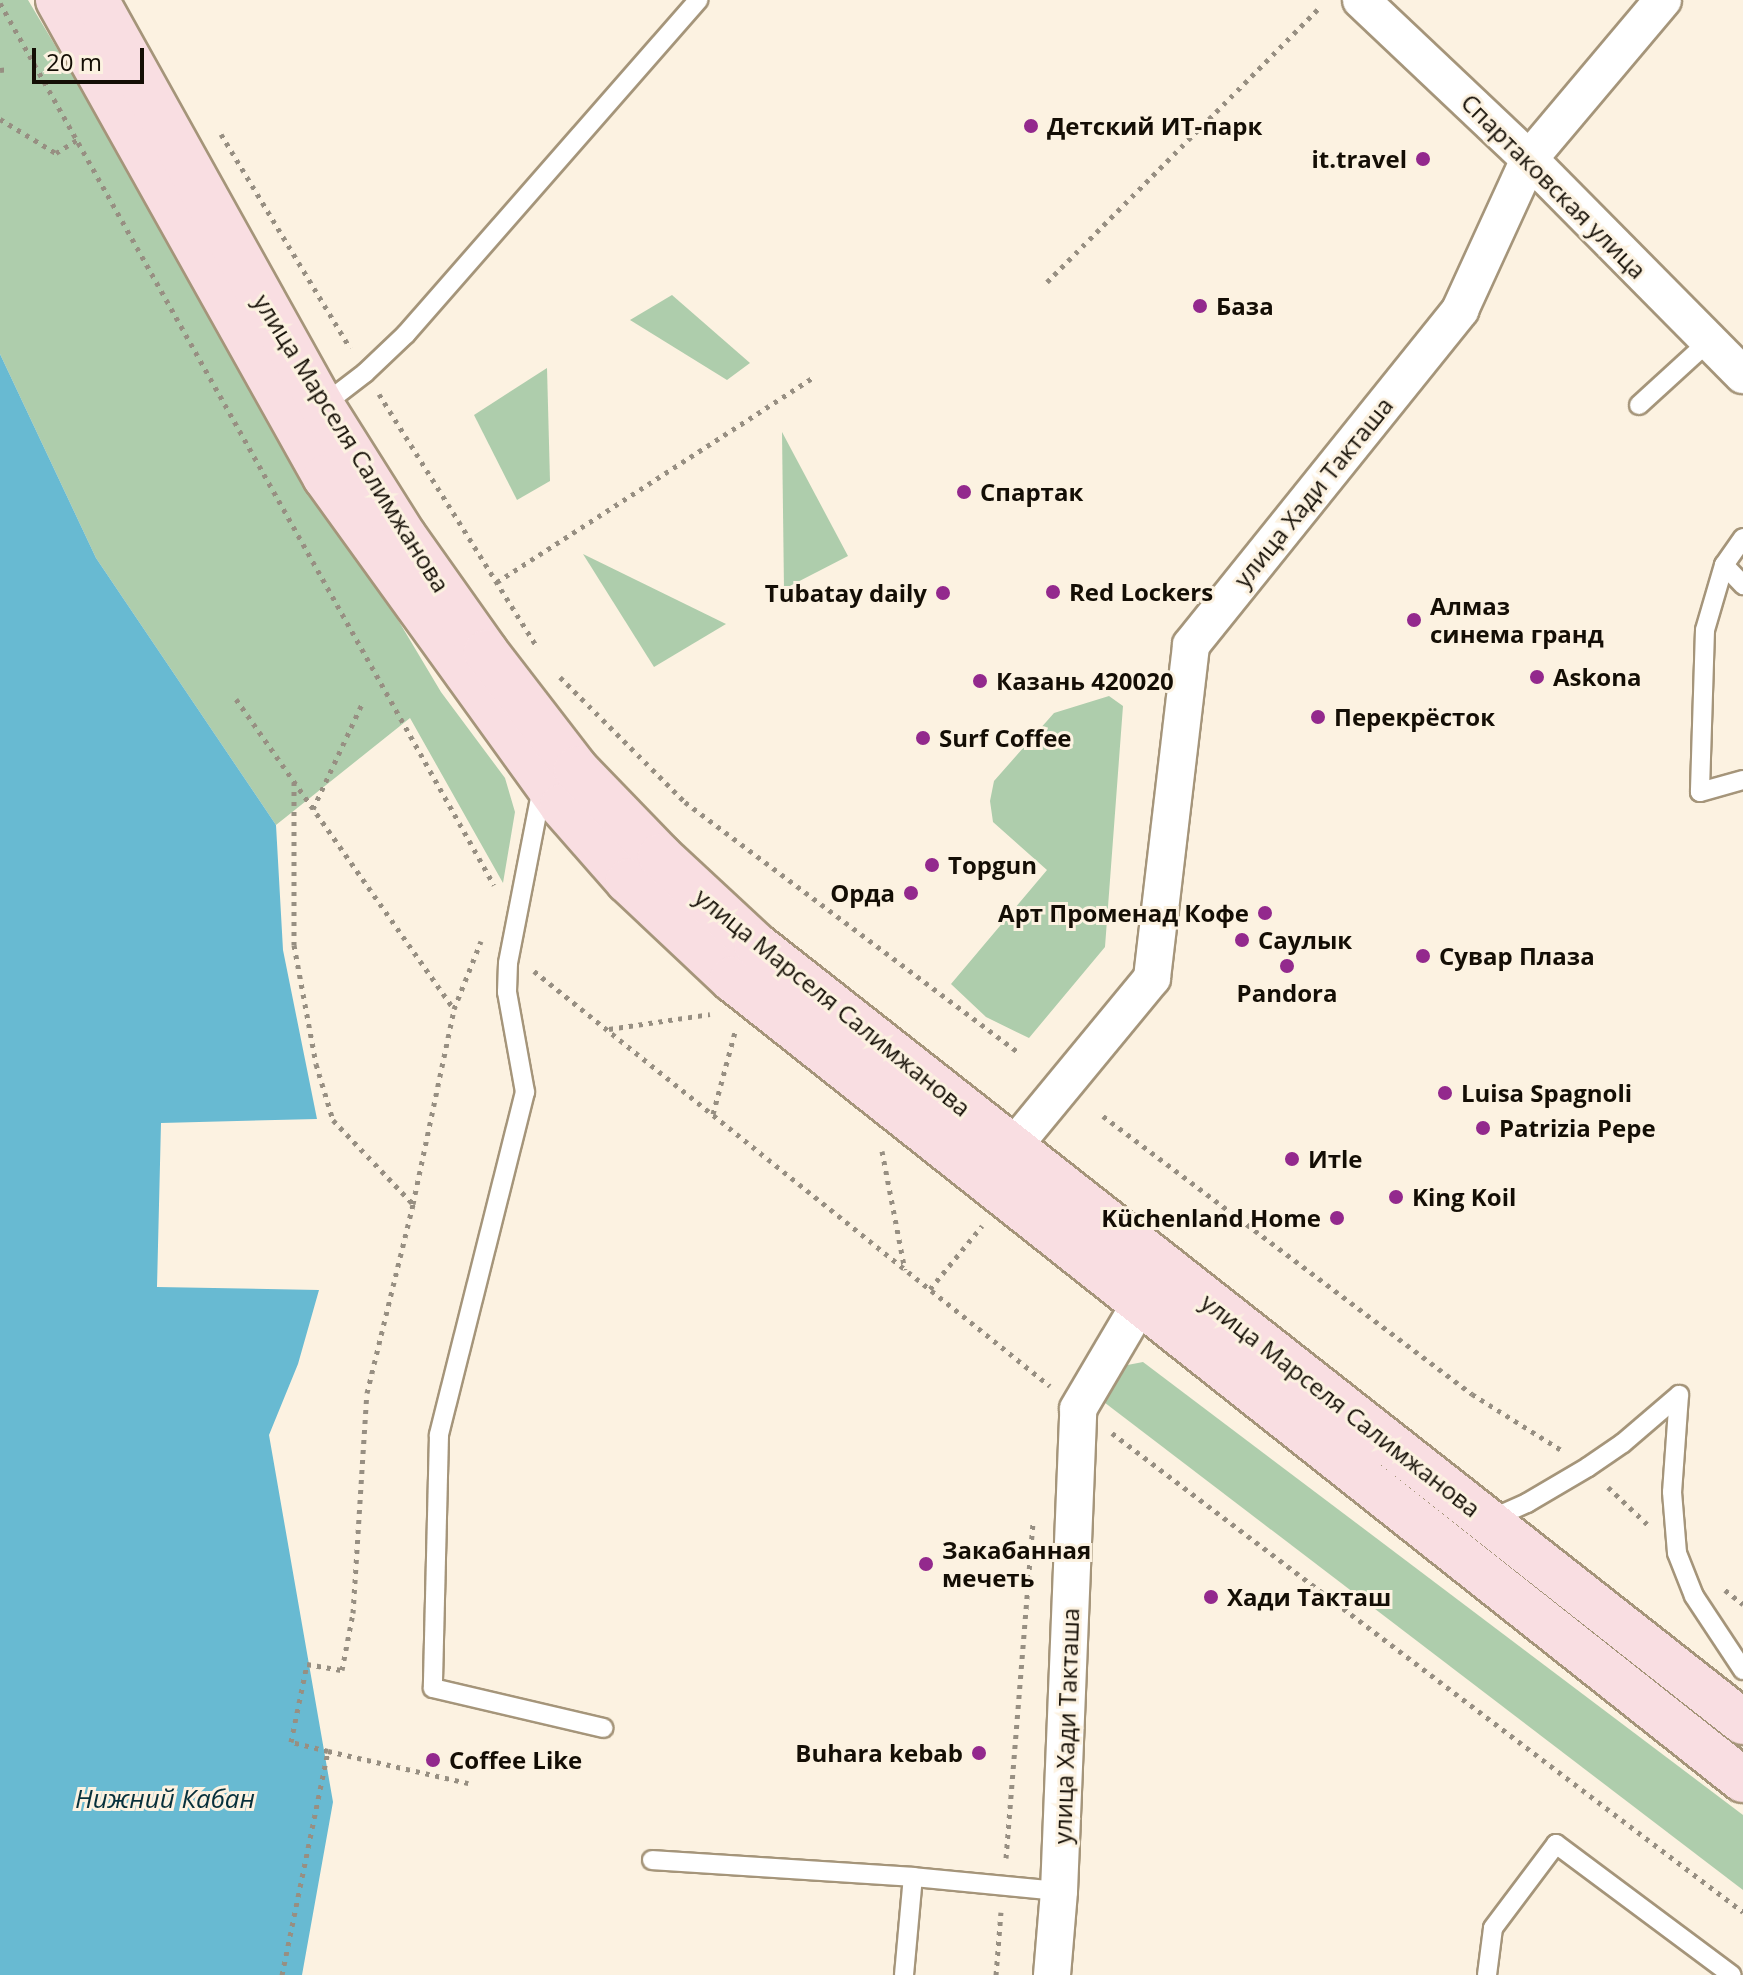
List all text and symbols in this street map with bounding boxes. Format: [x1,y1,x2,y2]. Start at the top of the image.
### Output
scale bar [36,32,148,82]
text: 20 m [46,45,102,78]
street label: Спартаковская улица [1456,88,1652,284]
place label: Детский ИТ-парк [1047,112,1262,140]
marker: Детский ИТ-парк [1022,117,1040,135]
place label: it.travel [1311,145,1407,173]
marker: it.travel [1414,150,1432,168]
street label: улица Марселя Салимжанова [248,289,456,597]
place label: База [1216,292,1274,320]
marker: База [1191,297,1209,315]
street label: улица Хади Такташа [1227,391,1399,593]
place label: Спартак [980,478,1083,506]
marker: Спартак [955,483,973,501]
place label: Red Lockers [1069,578,1213,606]
place label: Tubatay daily [765,579,927,607]
marker: Red Lockers [1044,583,1062,601]
marker: Tubatay daily [934,584,952,602]
place label: Алмаз синема гранд [1430,592,1604,648]
marker: Алмаз синема гранд [1405,611,1423,629]
place label: Askona [1553,663,1642,691]
place label: Казань 420020 [996,667,1174,695]
marker: Askona [1528,668,1546,686]
marker: Казань 420020 [971,672,989,690]
place label: Перекрёсток [1334,703,1495,731]
marker: Перекрёсток [1309,708,1327,726]
place label: Surf Coffee [939,724,1072,752]
marker: Surf Coffee [914,729,932,747]
place label: Topgun [948,851,1037,879]
marker: Topgun [923,856,941,874]
place label: Орда [830,879,895,907]
street label: улица Марселя Салимжанова [689,882,977,1122]
marker: Орда [902,884,920,902]
place label: Арт Променад Кофе [998,899,1249,927]
marker: Арт Променад Кофе [1256,904,1274,922]
place label: Саулык [1258,926,1352,954]
marker: Саулык [1233,931,1251,949]
place label: Сувар Плаза [1439,942,1595,970]
marker: Сувар Плаза [1414,947,1432,965]
marker: Pandora [1278,957,1296,975]
place label: Pandora [1237,979,1337,1007]
place label: Luisa Spagnoli [1461,1079,1632,1107]
marker: Luisa Spagnoli [1436,1084,1454,1102]
place label: Patrizia Pepe [1499,1114,1656,1142]
marker: Patrizia Pepe [1474,1119,1492,1137]
place label: Итle [1308,1145,1363,1173]
marker: Итle [1283,1150,1301,1168]
place label: King Koil [1412,1183,1516,1211]
marker: King Koil [1387,1188,1405,1206]
place label: Küchenland Home [1101,1204,1321,1232]
marker: Küchenland Home [1328,1209,1346,1227]
street label: улица Марселя Салимжанова [1196,1287,1486,1523]
place label: Закабанная мечеть [942,1536,1091,1592]
marker: Закабанная мечеть [917,1555,935,1573]
place label: Хади Такташ [1227,1583,1391,1611]
marker: Хади Такташ [1202,1588,1220,1606]
street label: улица Хади Такташа [1047,1607,1085,1845]
place label: Buhara kebab [795,1739,963,1767]
marker: Buhara kebab [970,1744,988,1762]
place label: Coffee Like [449,1746,582,1774]
marker: Coffee Like [424,1751,442,1769]
water label: Нижний Кабан [75,1783,255,1815]

